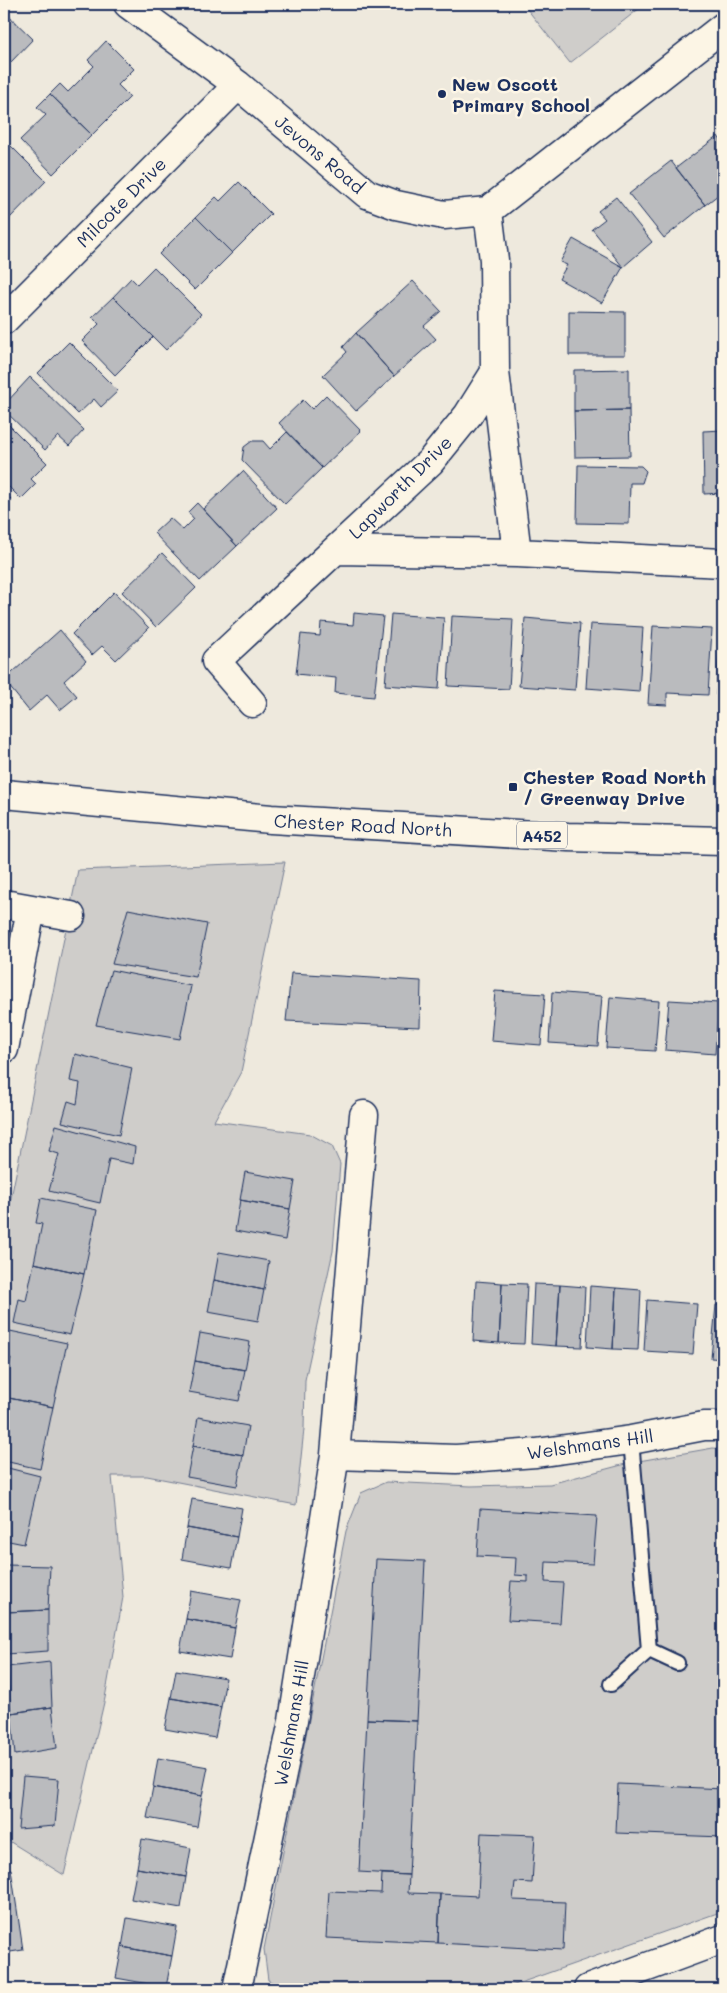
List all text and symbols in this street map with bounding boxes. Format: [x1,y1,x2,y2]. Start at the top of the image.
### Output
place label: New Oscott Primary School [452,72,590,117]
marker: New Oscott Primary School [436,88,448,100]
street label: Jevons Road [270,109,370,199]
street label: Milcote Drive [71,152,171,252]
street label: Lapworth Drive [343,430,457,544]
place label: Chester Road North / Greenway Drive [523,765,706,810]
marker: Chester Road North / Greenway Drive [507,781,519,793]
street label: Chester Road North [273,808,453,842]
road number: A452 [517,822,567,848]
street label: Welshmans Hill [525,1423,655,1465]
street label: Welshmans Hill [268,1658,314,1788]

